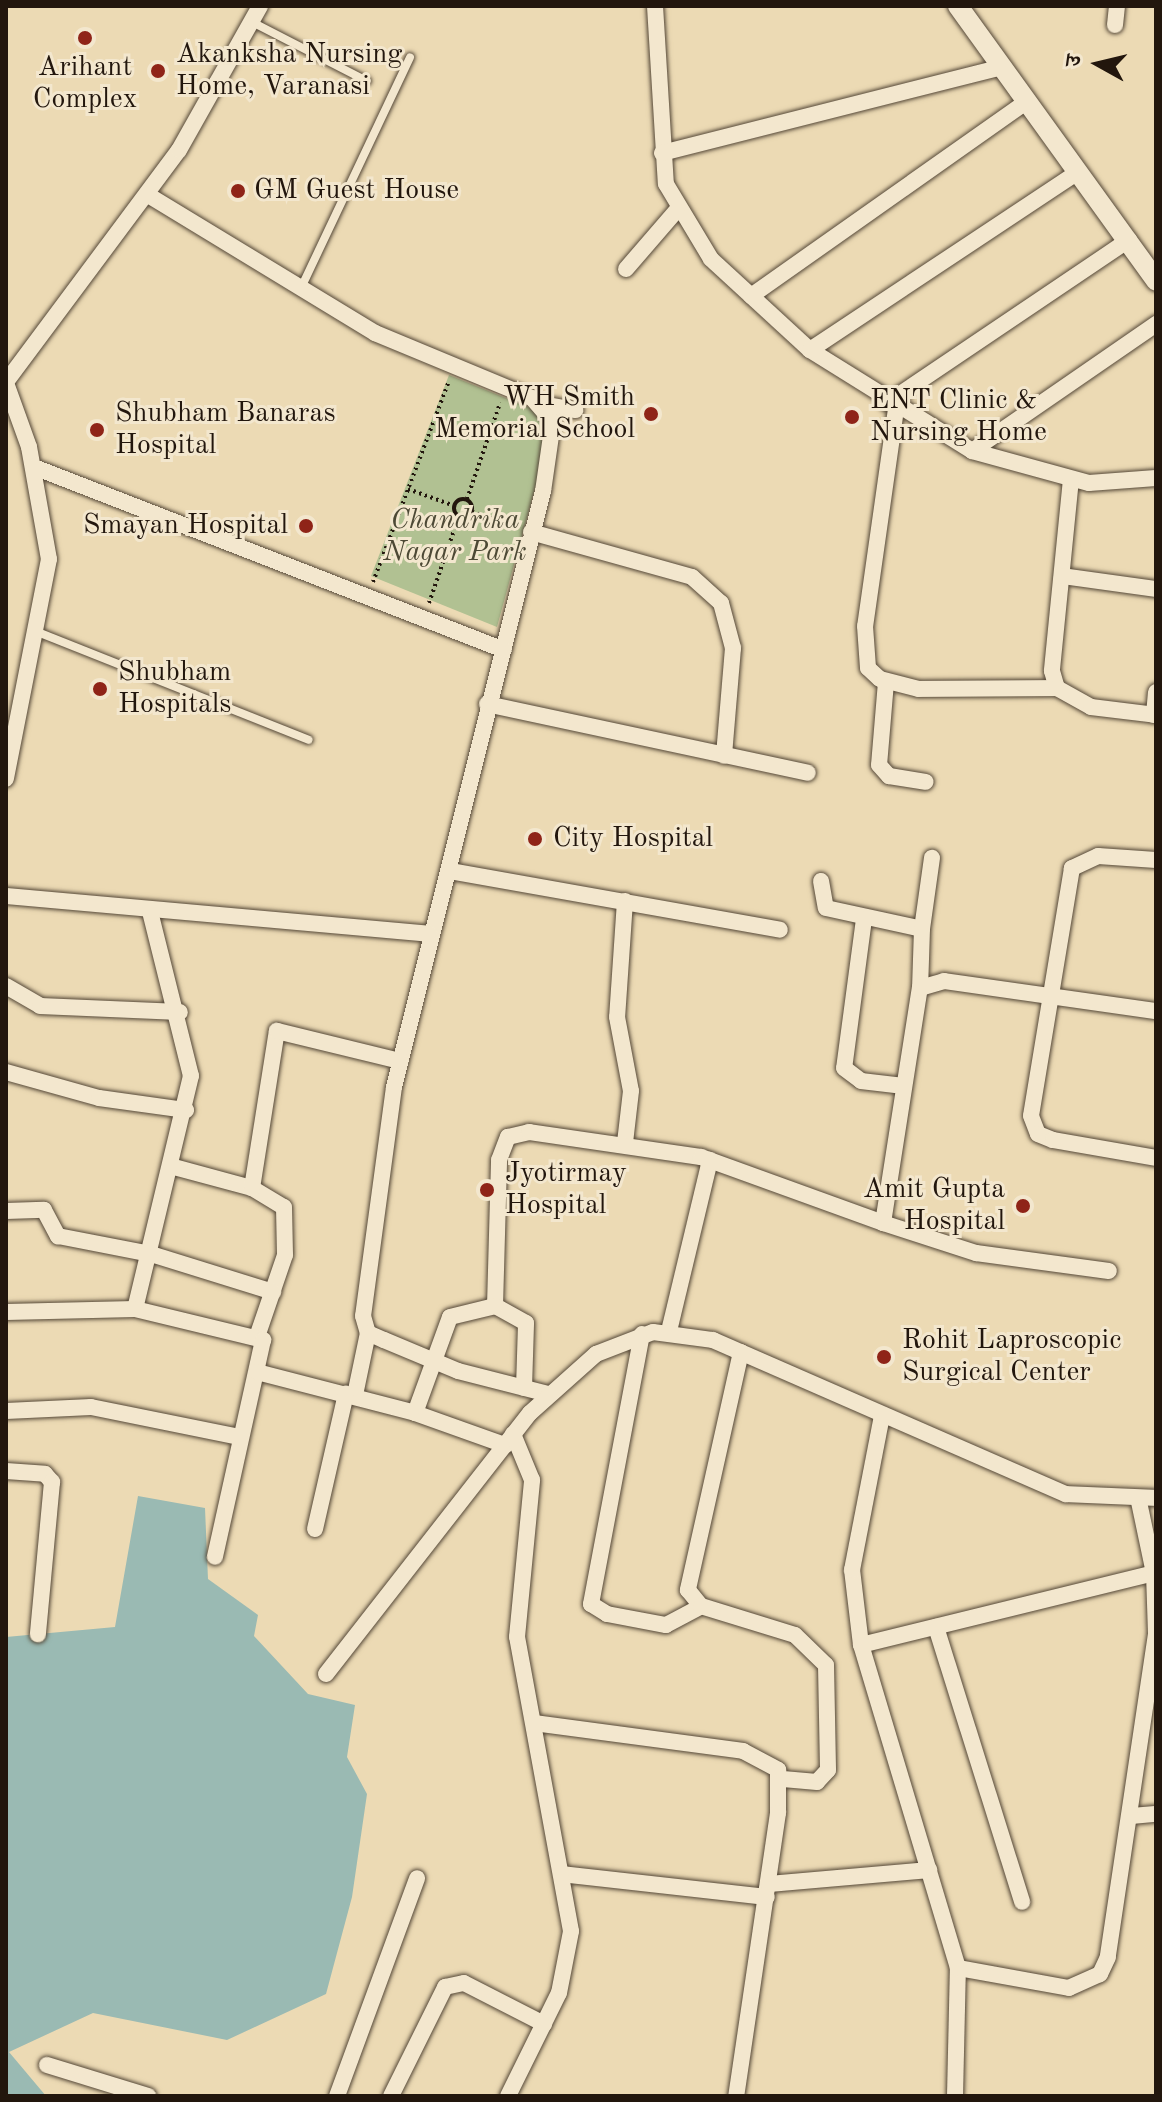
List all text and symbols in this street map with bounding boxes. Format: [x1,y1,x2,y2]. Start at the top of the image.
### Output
north arrow [1058,24,1138,104]
marker: Arihant Complex [76,29,94,47]
place label: Akanksha Nursing Home, Varanasi [176,38,402,104]
place label: Arihant Complex [33,51,137,117]
text: उ [1063,54,1086,68]
marker: Akanksha Nursing Home, Varanasi [147,60,169,82]
place label: GM Guest House [254,174,459,208]
marker: GM Guest House [229,182,247,200]
place label: WH Smith Memorial School [434,381,635,447]
place label: ENT Clinic & Nursing Home [870,384,1047,450]
place label: Shubham Banaras Hospital [115,397,336,463]
marker: WH Smith Memorial School [642,405,660,423]
marker: ENT Clinic & Nursing Home [841,406,863,428]
marker: Shubham Banaras Hospital [86,419,108,441]
park label: Chandrika Nagar Park [383,504,527,570]
place label: Smayan Hospital [83,509,288,543]
marker: Smayan Hospital [295,515,317,537]
place label: Shubham Hospitals [118,656,232,722]
marker: Shubham Hospitals [89,678,111,700]
place label: City Hospital [553,822,713,856]
marker: City Hospital [524,828,546,850]
place label: Jyotirmay Hospital [505,1157,627,1223]
place label: Amit Gupta Hospital [863,1173,1005,1239]
marker: Jyotirmay Hospital [476,1179,498,1201]
marker: Amit Gupta Hospital [1012,1195,1034,1217]
place label: Rohit Laproscopic Surgical Center [902,1324,1121,1390]
marker: Rohit Laproscopic Surgical Center [873,1346,895,1368]

